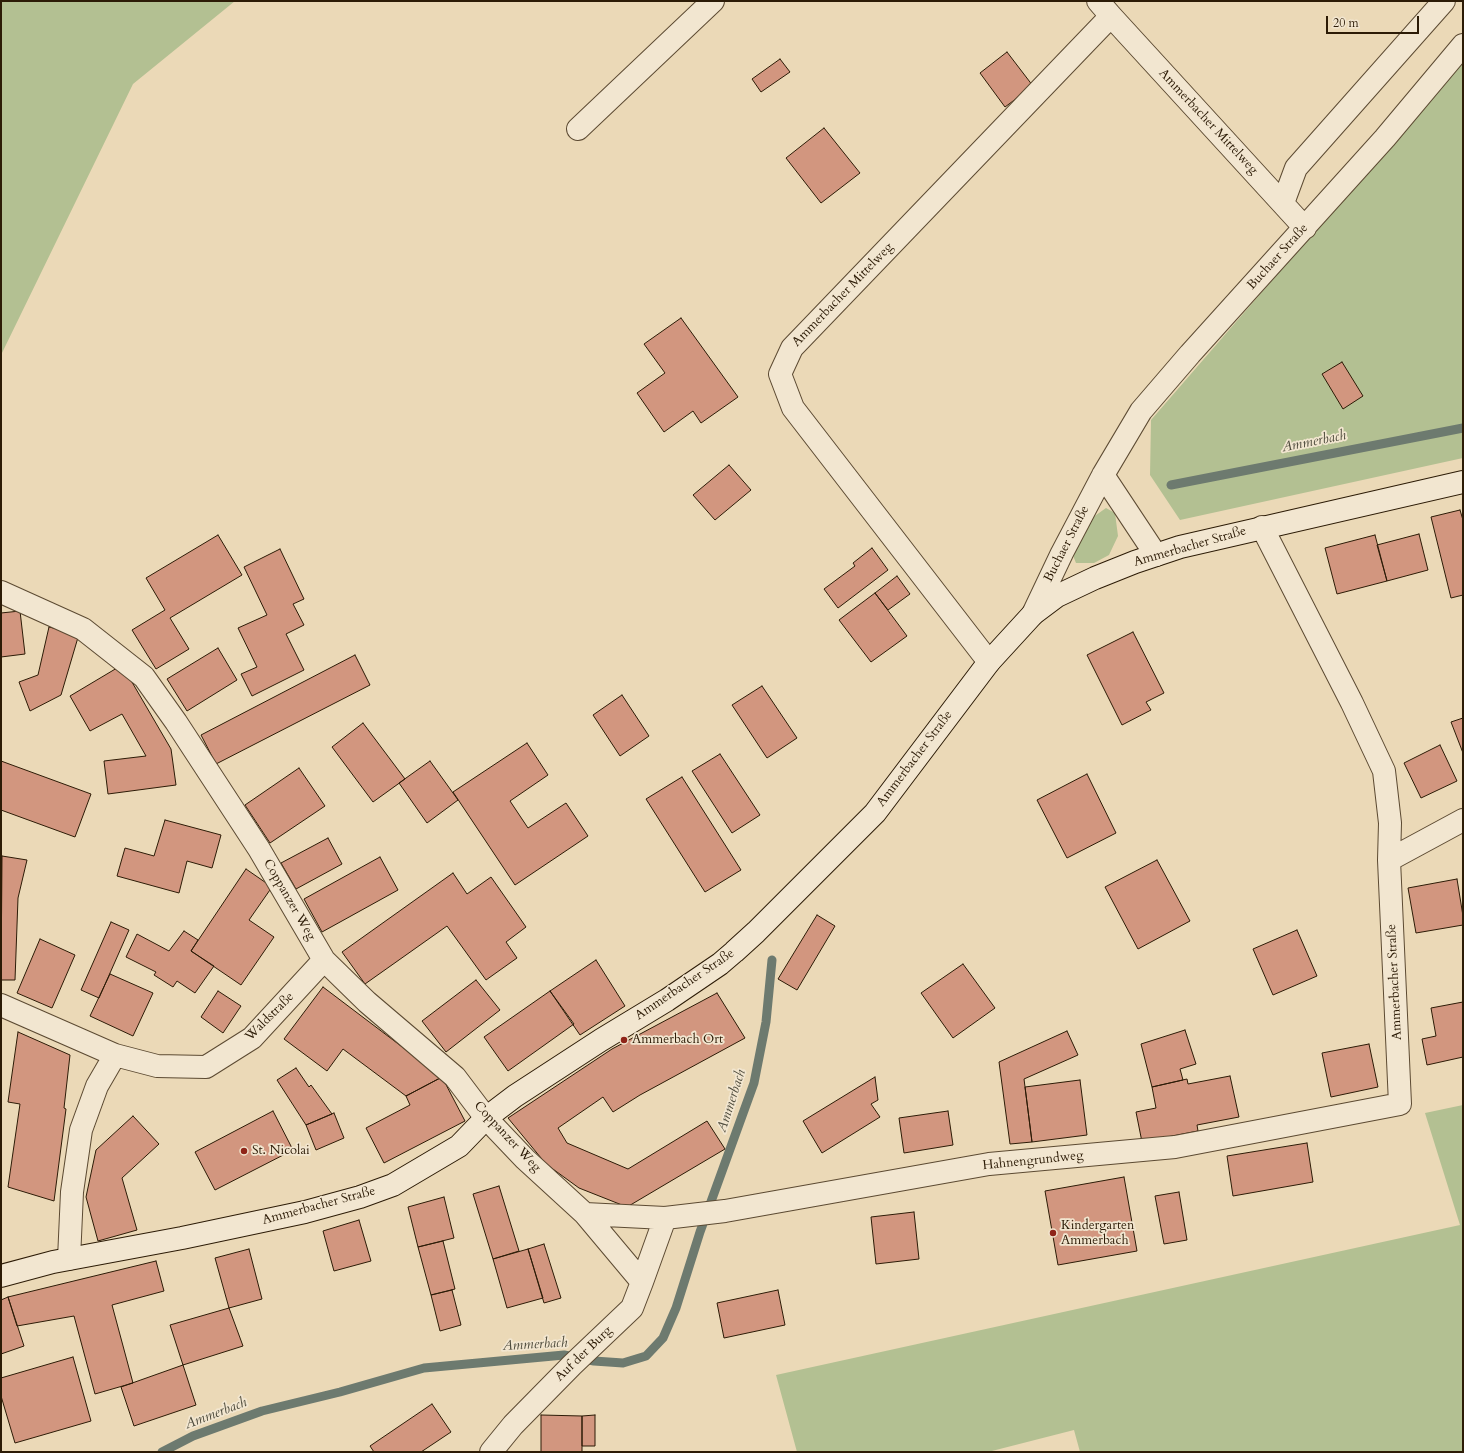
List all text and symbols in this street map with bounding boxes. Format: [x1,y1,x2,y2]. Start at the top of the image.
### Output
scale bar [1328,8,1421,34]
text: 20 m [1333,15,1359,31]
street label: Ammerbacher Mittelweg [1155,66,1261,178]
street label: Buchaer Straße [1244,221,1312,293]
street label: Ammerbacher Mittelweg [789,240,897,350]
water label: Ammerbach [1280,428,1348,456]
street label: Buchaer Straße [1041,503,1093,585]
street label: Ammerbacher Straße [1132,523,1248,571]
street label: Ammerbacher Straße [874,708,956,810]
street label: Coppanzer Weg [259,857,319,943]
street label: Ammerbacher Straße [1384,924,1406,1040]
street label: Ammerbacher Straße [632,946,738,1024]
street label: Waldstraße [242,989,298,1045]
place label: Ammerbach Ort [632,1032,723,1048]
marker: Ammerbach Ort [619,1035,629,1045]
water label: Ammerbach [714,1067,750,1135]
street label: Coppanzer Weg [470,1098,544,1176]
place label: St. Nicolai [252,1143,310,1159]
marker: St. Nicolai [239,1146,249,1156]
street label: Hahnengrundweg [982,1148,1084,1174]
street label: Ammerbacher Straße [261,1183,377,1229]
place label: Kindergarten Ammerbach [1061,1218,1134,1249]
marker: Kindergarten Ammerbach [1048,1228,1058,1238]
street label: Auf der Burg [552,1323,616,1385]
water label: Ammerbach [502,1335,568,1355]
water label: Ammerbach [183,1395,249,1433]

